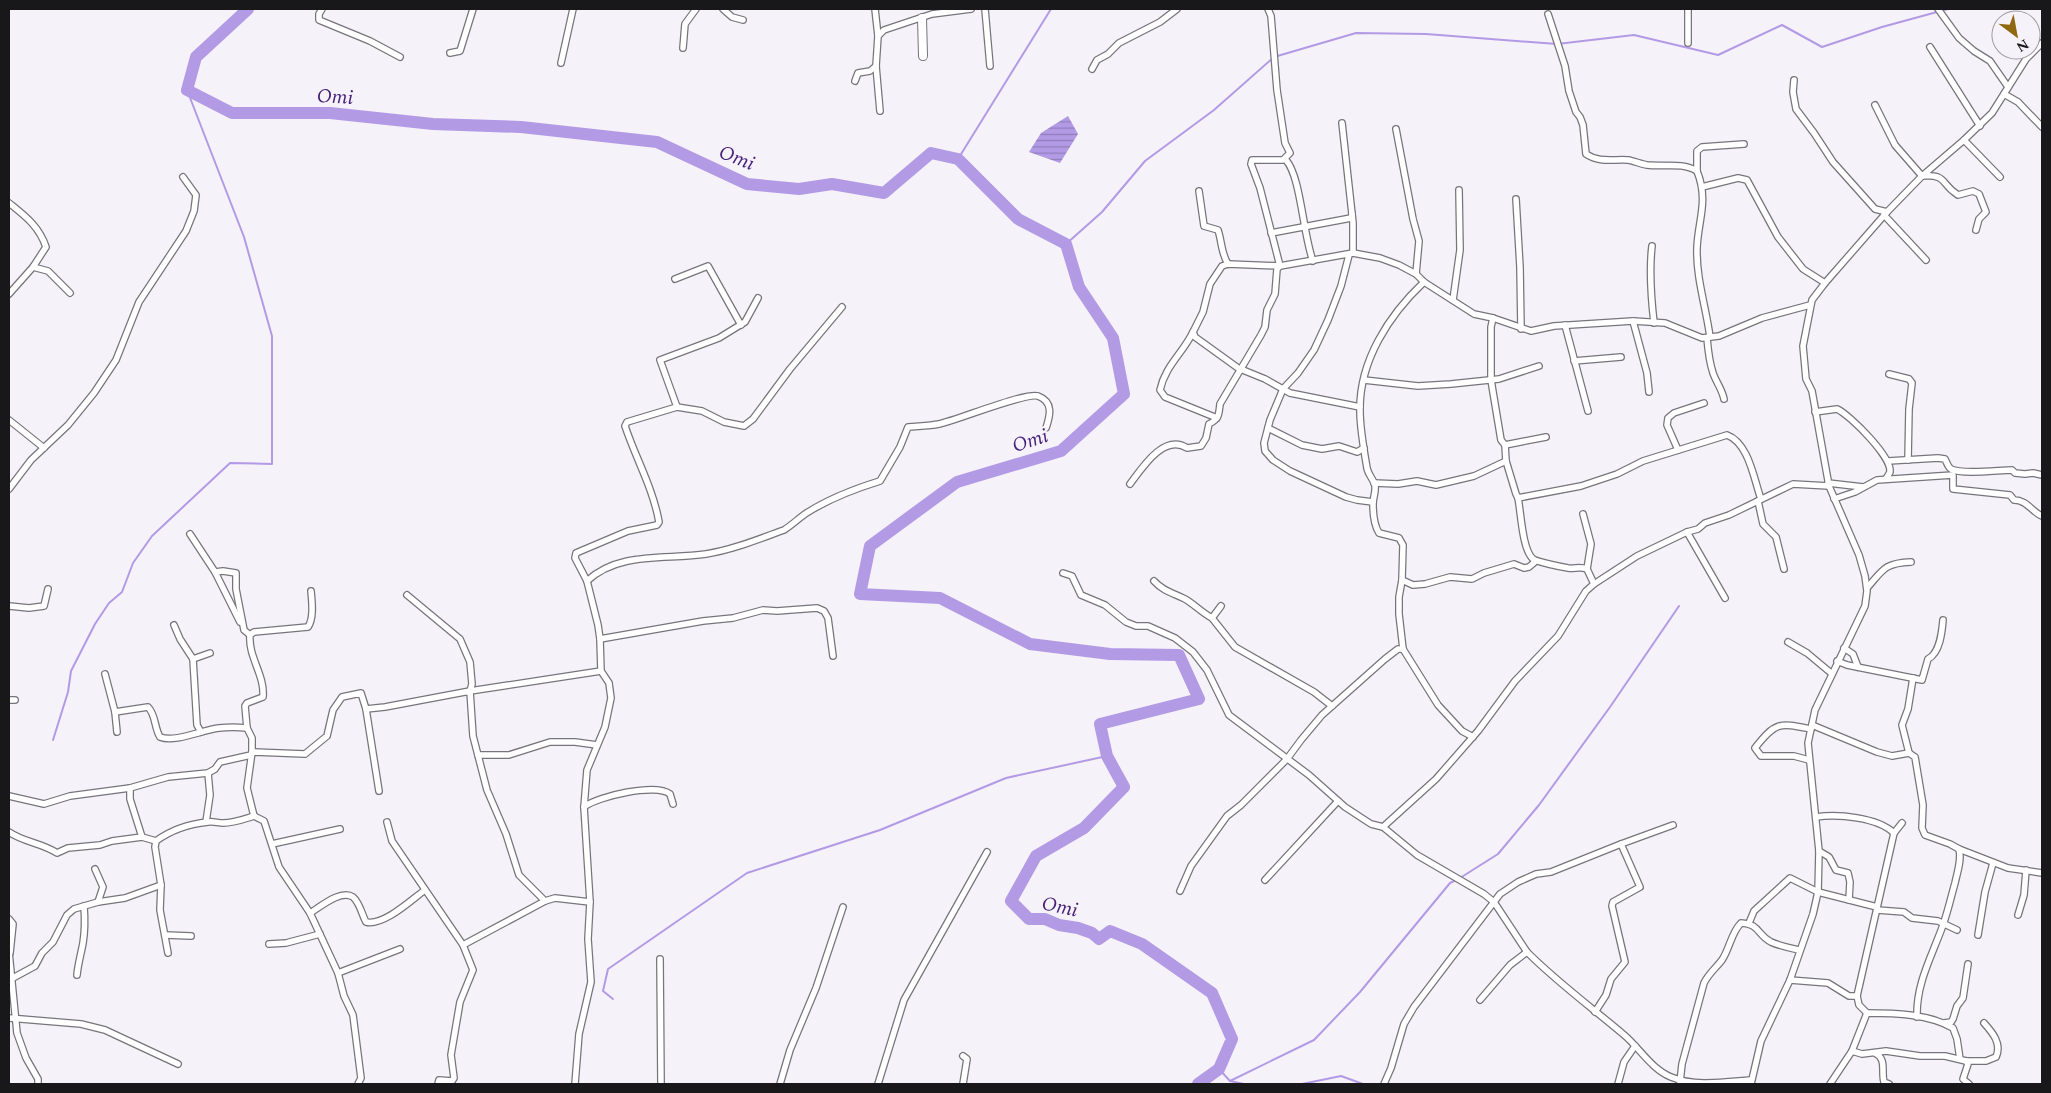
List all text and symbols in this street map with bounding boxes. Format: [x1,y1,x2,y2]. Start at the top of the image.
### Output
north arrow [1991,10,2041,60]
text: N [2012,34,2033,58]
water label: Omi [316,81,354,113]
water label: Omi [714,137,759,179]
water label: Omi [1008,421,1053,461]
water label: Omi [1039,889,1081,925]

